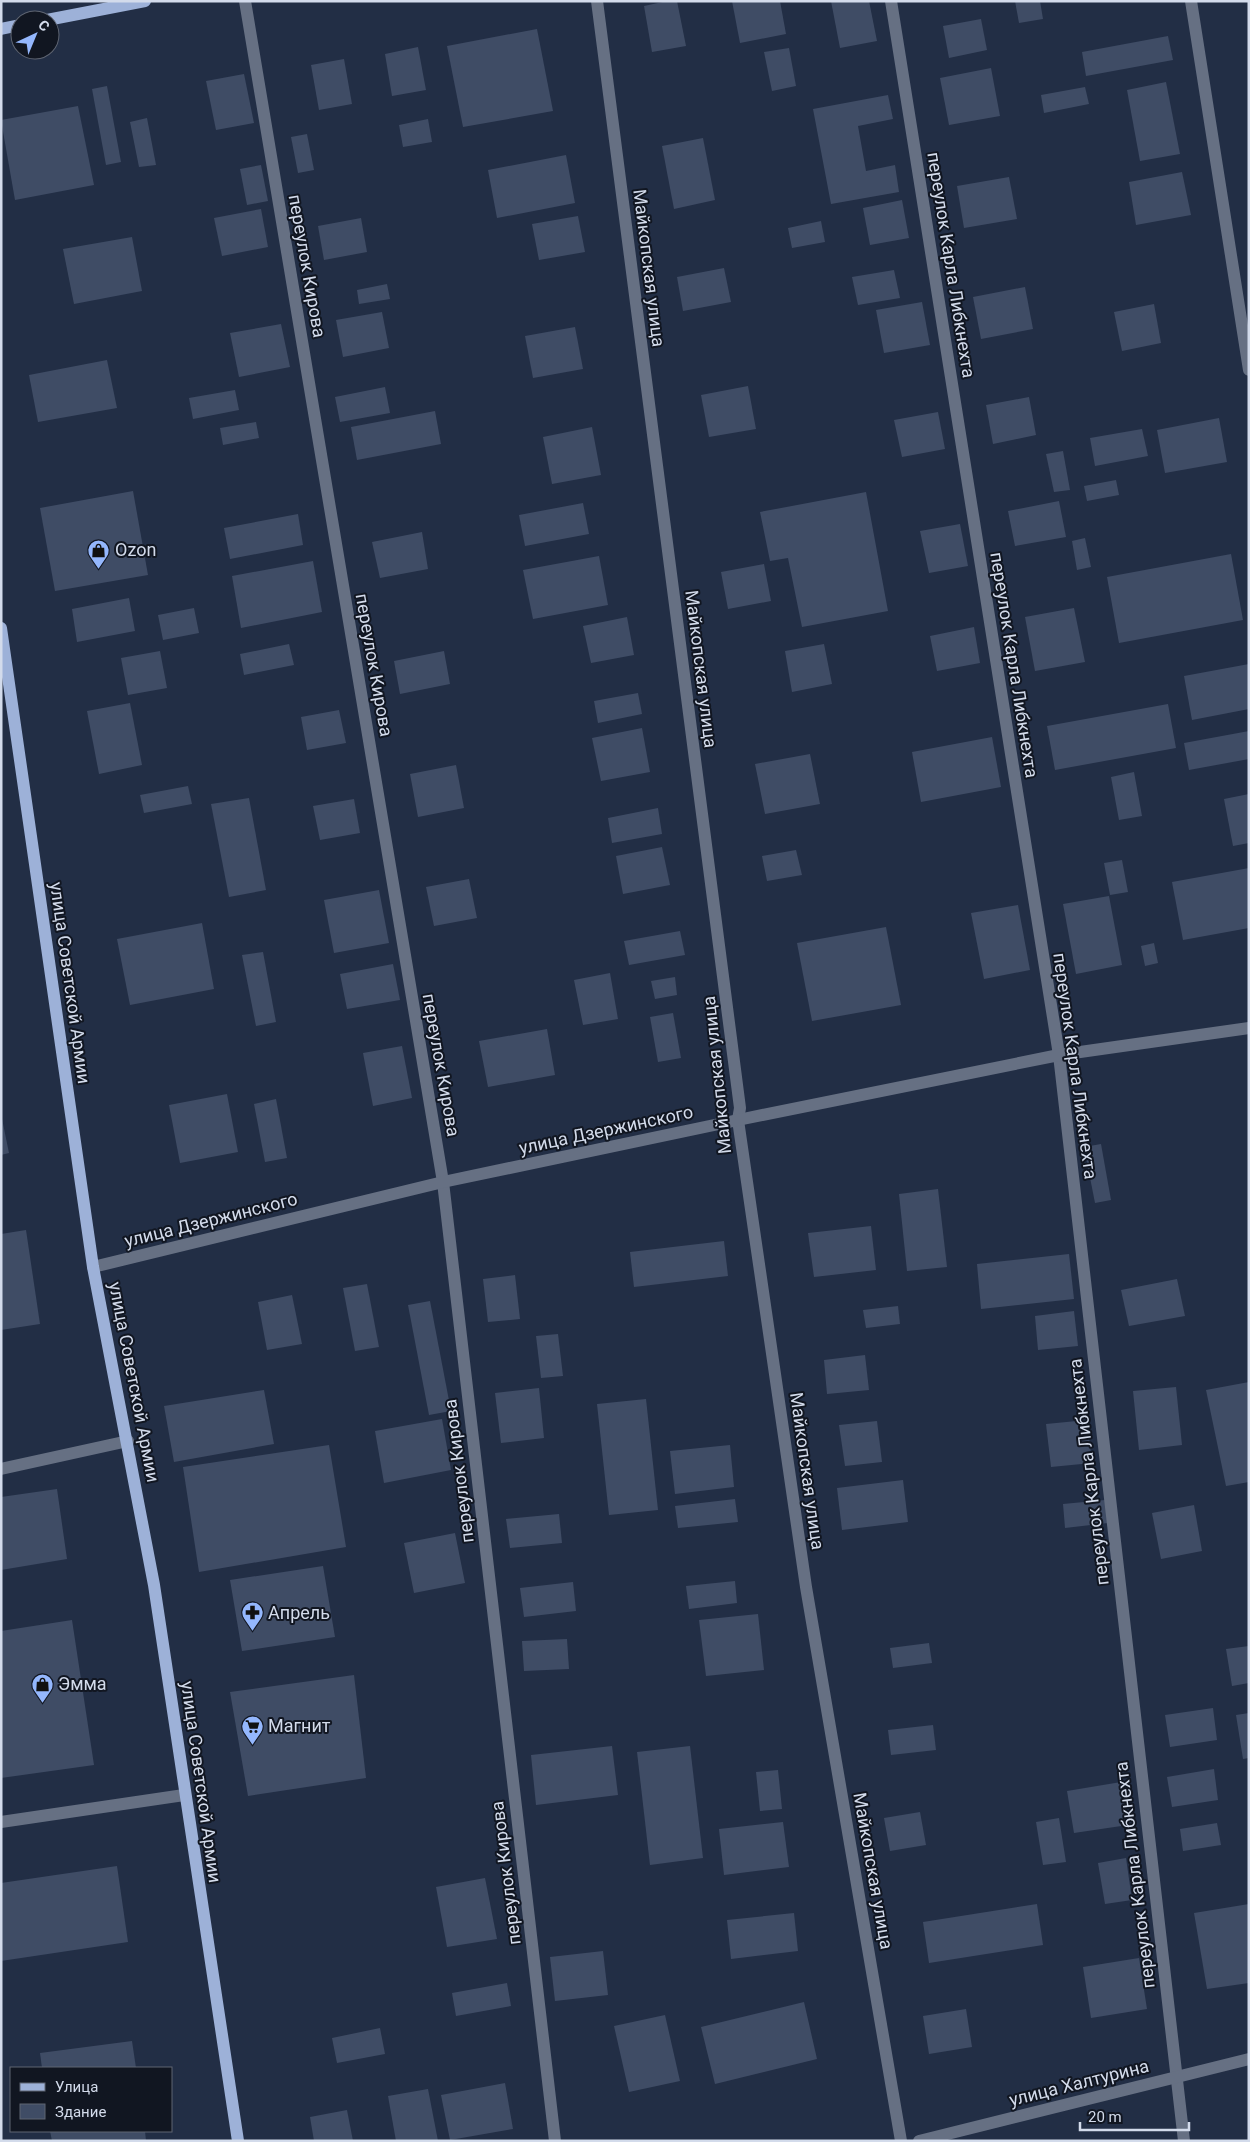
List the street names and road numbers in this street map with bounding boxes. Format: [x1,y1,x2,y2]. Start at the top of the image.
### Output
street label: переулок Карла Либкнехта [923,151,980,379]
street label: Майкопская улица [629,188,670,348]
street label: переулок Кирова [285,193,330,339]
street label: переулок Карла Либкнехта [986,551,1043,779]
street label: Майкопская улица [681,589,722,749]
street label: переулок Кирова [352,592,397,738]
street label: улица Советской Армии [46,881,95,1085]
street label: переулок Карла Либкнехта [1049,951,1102,1180]
street label: переулок Кирова [419,992,464,1138]
street label: Майкопская улица [698,995,735,1155]
street label: улица Дзержинского [517,1101,695,1158]
street label: улица Дзержинского [122,1188,300,1251]
street label: улица Советской Армии [105,1280,164,1484]
street label: переулок Карла Либкнехта [1064,1357,1113,1587]
street label: Майкопская улица [786,1391,829,1551]
street label: переулок Кирова [439,1398,478,1544]
street label: улица Советской Армии [177,1680,226,1884]
street label: переулок Карла Либкнехта [1110,1760,1159,1990]
street label: Майкопская улица [849,1791,898,1951]
street label: переулок Кирова [486,1800,525,1946]
street label: улица Халтурина [1007,2055,1151,2110]

